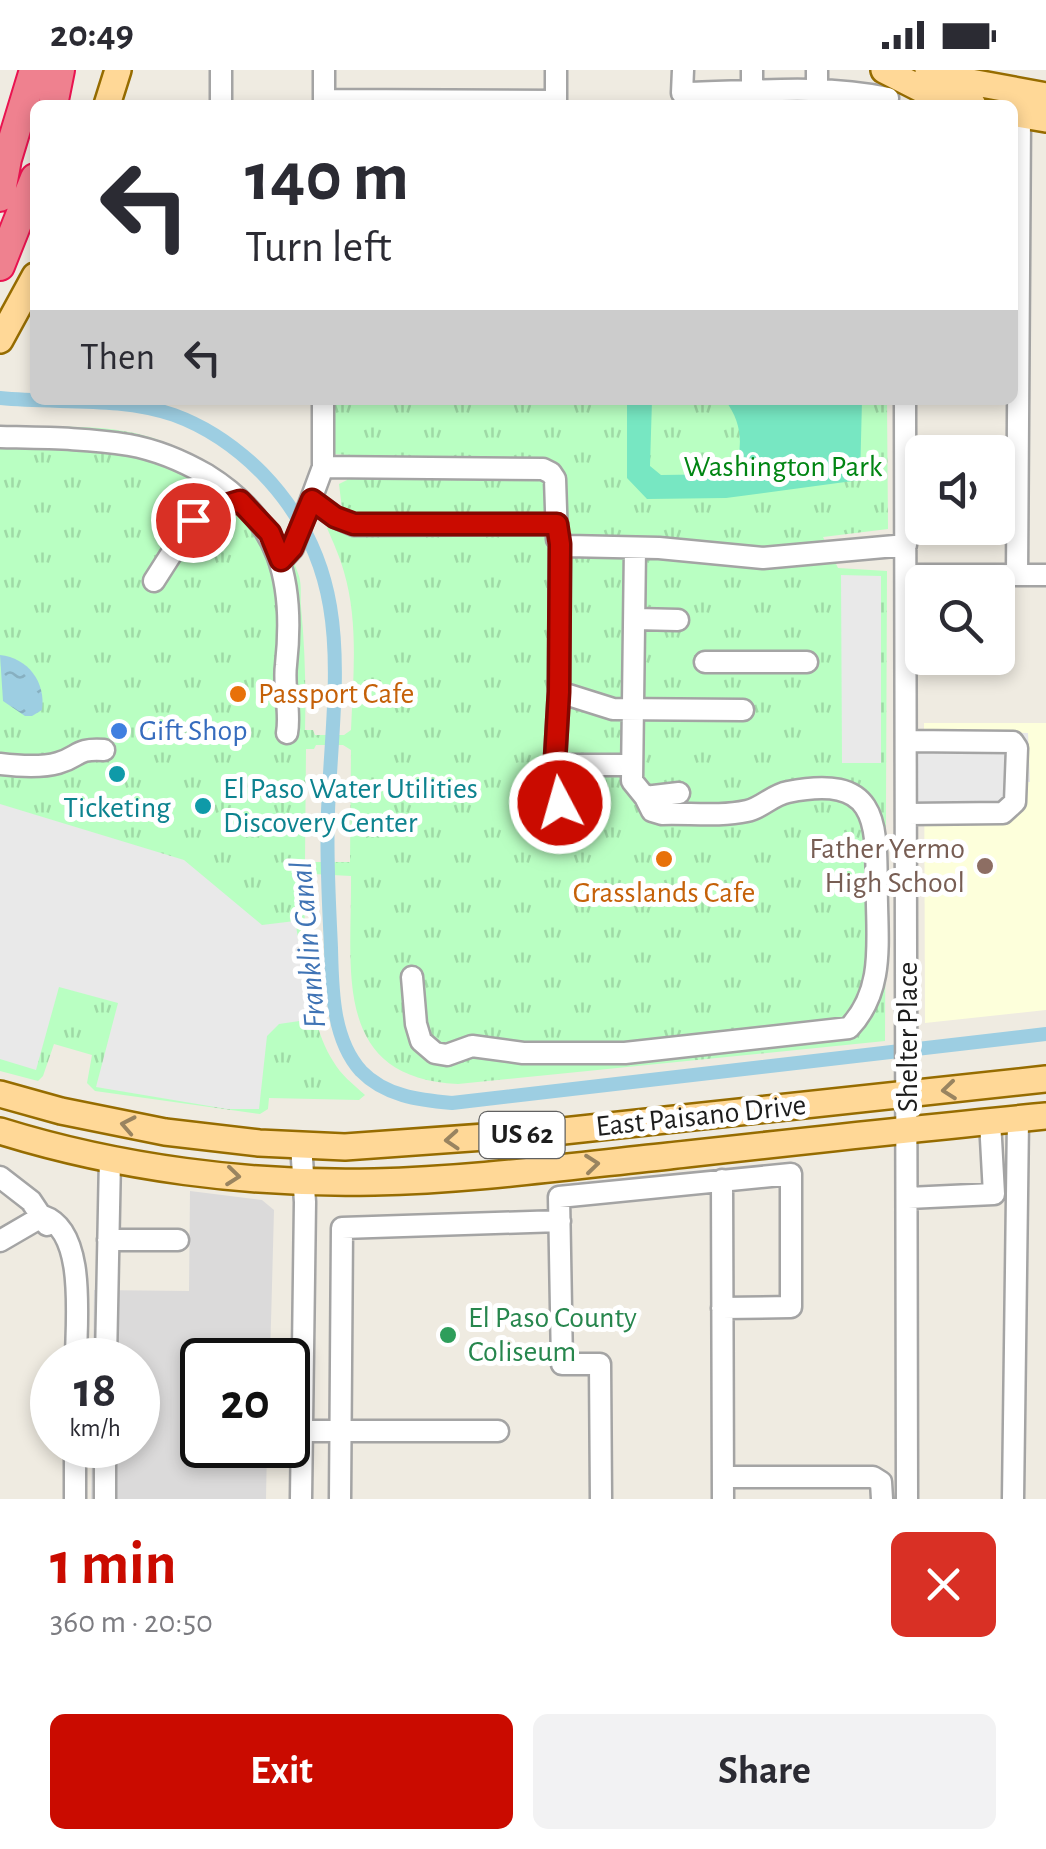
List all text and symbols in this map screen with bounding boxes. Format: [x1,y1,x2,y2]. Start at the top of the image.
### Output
text: 20:49 [50,16,134,54]
icon: left [80,140,210,270]
text: 140 m [245,143,409,213]
text: Turn left [245,225,392,270]
icon: left [175,330,230,385]
text: Then [80,339,155,377]
map controls [905,435,1015,675]
button: sound [905,435,1015,545]
park label: Washington Park [684,452,883,482]
pin [151,478,236,563]
icon: arrive [166,493,221,548]
button: search [905,565,1015,675]
place label: Passport Cafe [258,679,414,709]
marker: Passport Cafe [227,683,249,705]
place label: Gift Shop [139,716,248,746]
marker: Gift Shop [108,720,130,742]
position arrow [508,751,612,855]
marker: Ticketing [106,763,128,785]
place label: El Paso Water Utilities Discovery Center [223,774,478,838]
place label: Ticketing [63,793,171,823]
marker: El Paso Water Utilities Discovery Center [192,795,214,817]
place label: Father Yermo High School [809,834,965,898]
marker: Grasslands Cafe [653,848,675,870]
marker: Father Yermo High School [974,855,996,877]
water label: Franklin Canal [285,860,331,1030]
place label: Grasslands Cafe [573,878,755,908]
street label: Shelter Place [893,962,923,1112]
one-way arrow [941,1078,957,1100]
street label: East Paisano Drive [594,1090,808,1142]
road number: US 62 [480,1112,564,1158]
one-way arrow [120,1115,137,1136]
one-way arrow [443,1129,459,1151]
one-way arrow [584,1154,600,1175]
one-way arrow [225,1165,241,1186]
place label: El Paso County Coliseum [468,1303,637,1367]
marker: El Paso County Coliseum [437,1324,459,1346]
speed limit sign: 20 [180,1338,310,1468]
text: 18 [74,1366,116,1416]
text: km/h [69,1416,121,1441]
button: close [891,1532,996,1637]
text: 1 min [50,1535,176,1595]
text: 360 m · 20:50 [50,1606,213,1638]
button: Exit [50,1714,513,1829]
button: Share [533,1714,996,1829]

